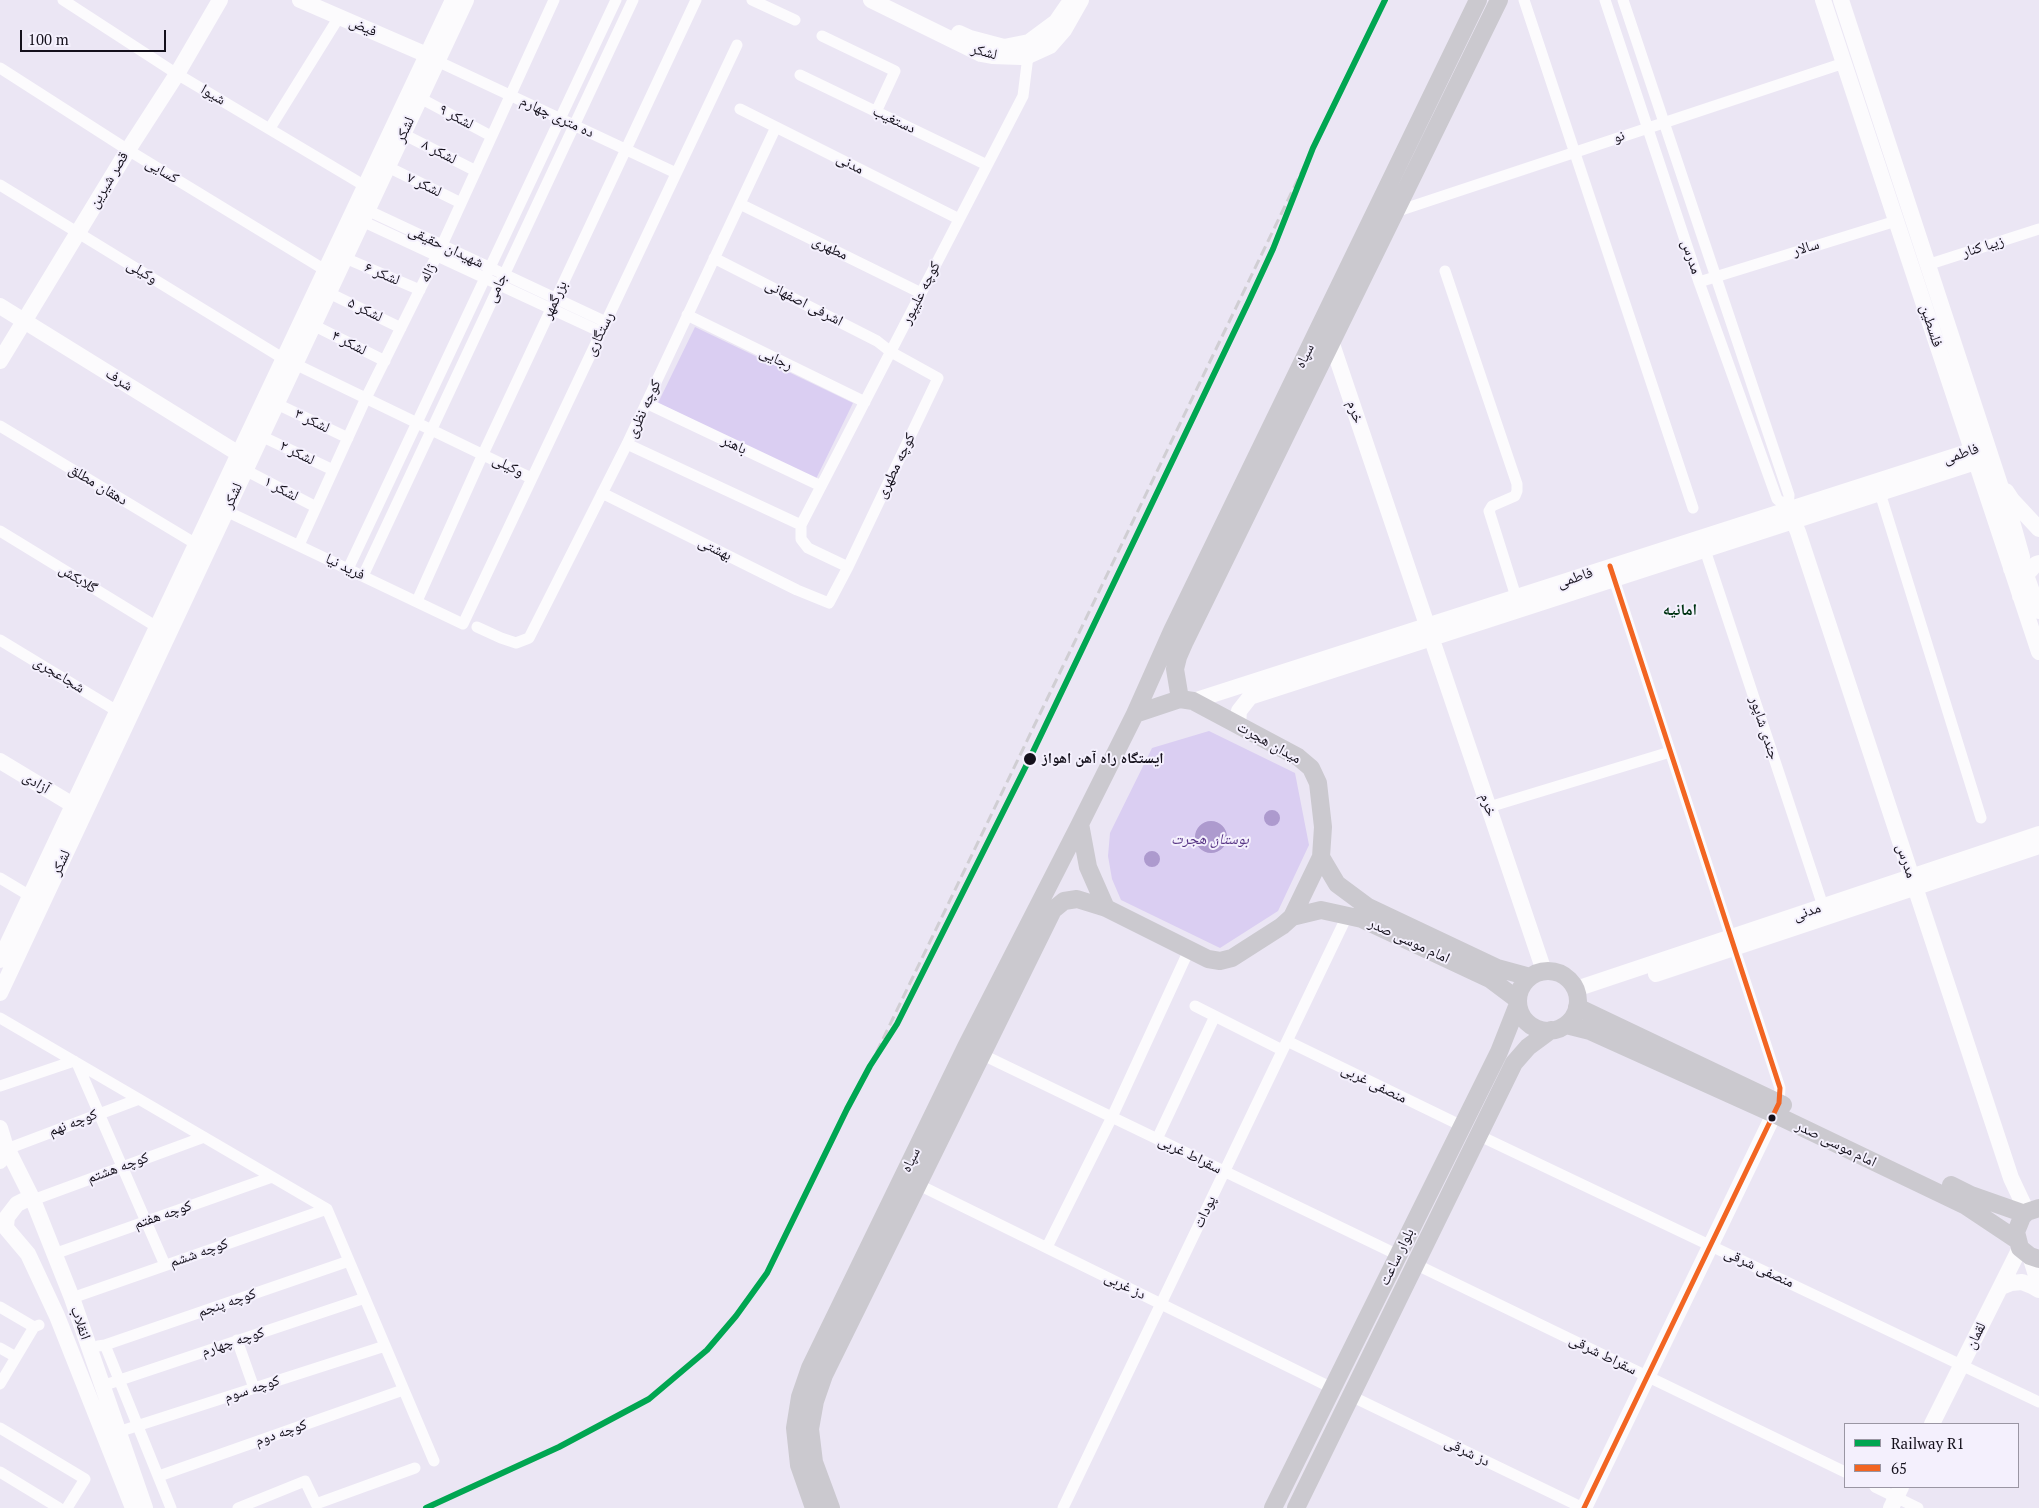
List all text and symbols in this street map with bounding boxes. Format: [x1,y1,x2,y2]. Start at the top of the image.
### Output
street label: فیض [347,13,379,41]
scale bar [22,20,169,52]
text: 100 m [28,29,69,49]
street label: لشکر [969,40,999,64]
street label: شیوا [197,81,229,109]
street label: ده متری چهارم [517,92,597,142]
street label: لشکر ۹ [436,100,476,134]
street label: دستغیب [870,102,918,138]
street label: لشکر [391,114,419,146]
street label: نو [1611,127,1627,147]
street label: لشکر ۸ [419,136,459,168]
street label: قصر شیرین [85,148,133,212]
street label: مدنی [833,150,867,178]
street label: کسایی [142,154,182,188]
street label: لشکر ۷ [404,169,444,201]
street label: شهیدان حقیقی [406,222,486,272]
street label: مطهری [809,232,851,264]
street label: زیبا کنار [1960,232,2006,262]
street label: سالار [1790,235,1822,261]
street label: مدرس [1677,238,1705,276]
street label: وکیلی [123,256,161,288]
street label: لشکر ۶ [362,259,402,289]
street label: کوچه علیپور [898,259,944,327]
street label: ژاله [416,260,440,286]
street label: جامی [482,270,512,306]
street label: اشرفی اصفهانی [762,276,846,330]
street label: بزرگمهر [538,278,572,322]
street label: لشکر ۵ [345,294,385,326]
street label: فلسطین [1916,303,1946,349]
street label: رستگاری [582,309,618,359]
street label: لشکر ۴ [329,327,369,359]
street label: سپاه [1291,341,1319,371]
street label: رجایی [757,343,795,375]
street label: شرف [102,365,136,395]
street label: کوچه نظری [623,377,665,441]
street label: خرم [1343,398,1367,426]
street label: لشکر ۳ [292,405,332,437]
street label: کوچه مطهری [872,430,920,502]
street label: باهنر [718,431,750,459]
street label: لشکر ۲ [277,437,317,469]
street label: فاطمی [1941,440,1981,468]
street label: وکیلی [489,451,527,481]
street label: دهقان مطلق [65,460,131,510]
street label: لشکر ۱ [261,472,301,506]
street label: لشکر [219,480,247,512]
street label: بهشتی [695,533,735,565]
street label: فرید نیا [322,550,368,584]
street label: گلابکش [56,560,100,598]
street label: فاطمی [1555,564,1595,592]
district label: امانیه [1663,600,1697,620]
street label: شجاعجری [30,653,88,697]
street label: جندی شاپور [1745,694,1783,762]
street label: میدان هجرت [1234,718,1304,768]
place label: ایستگاه راه آهن اهواز [1042,750,1164,768]
marker: ایستگاه راه آهن اهواز [1022,751,1038,767]
street label: آزادی [19,768,53,798]
street label: خرم [1476,791,1500,819]
park label: بوستان هجرت [1171,831,1249,849]
street label: مدرس [1892,842,1920,880]
street label: لشکر [47,847,75,879]
street label: مدنی [1791,899,1823,925]
street label: امام موسی صدر [1366,914,1452,968]
street label: منصفی غربی [1338,1060,1410,1108]
street label: کوچه نهم [46,1105,100,1141]
unlabelled marker [1767,1113,1777,1123]
street label: امام موسی صدر [1793,1117,1879,1171]
street label: سقراط غربی [1155,1132,1225,1178]
street label: سپاه [897,1145,925,1175]
street label: کوچه هشتم [85,1149,151,1187]
street label: پودات [1190,1193,1220,1231]
street label: کوچه هفتم [132,1197,194,1233]
street label: بلوار ساعت [1375,1225,1419,1289]
street label: کوچه ششم [167,1235,231,1271]
street label: منصفی شرقی [1721,1244,1797,1292]
street label: دز غربی [1101,1268,1149,1304]
street label: کوچه پنجم [195,1285,259,1321]
street label: انقلاب [66,1304,94,1342]
street label: لقمان [1962,1320,1990,1352]
street label: کوچه چهارم [199,1323,267,1361]
street label: سقراط شرقی [1566,1331,1640,1379]
street label: کوچه سوم [222,1372,282,1406]
street label: کوچه دوم [253,1416,309,1450]
legend [1844,1423,2019,1488]
street label: دز شرقی [1441,1433,1493,1471]
text: Railway R1 [1891,1433,1964,1453]
text: 65 [1891,1458,1907,1478]

